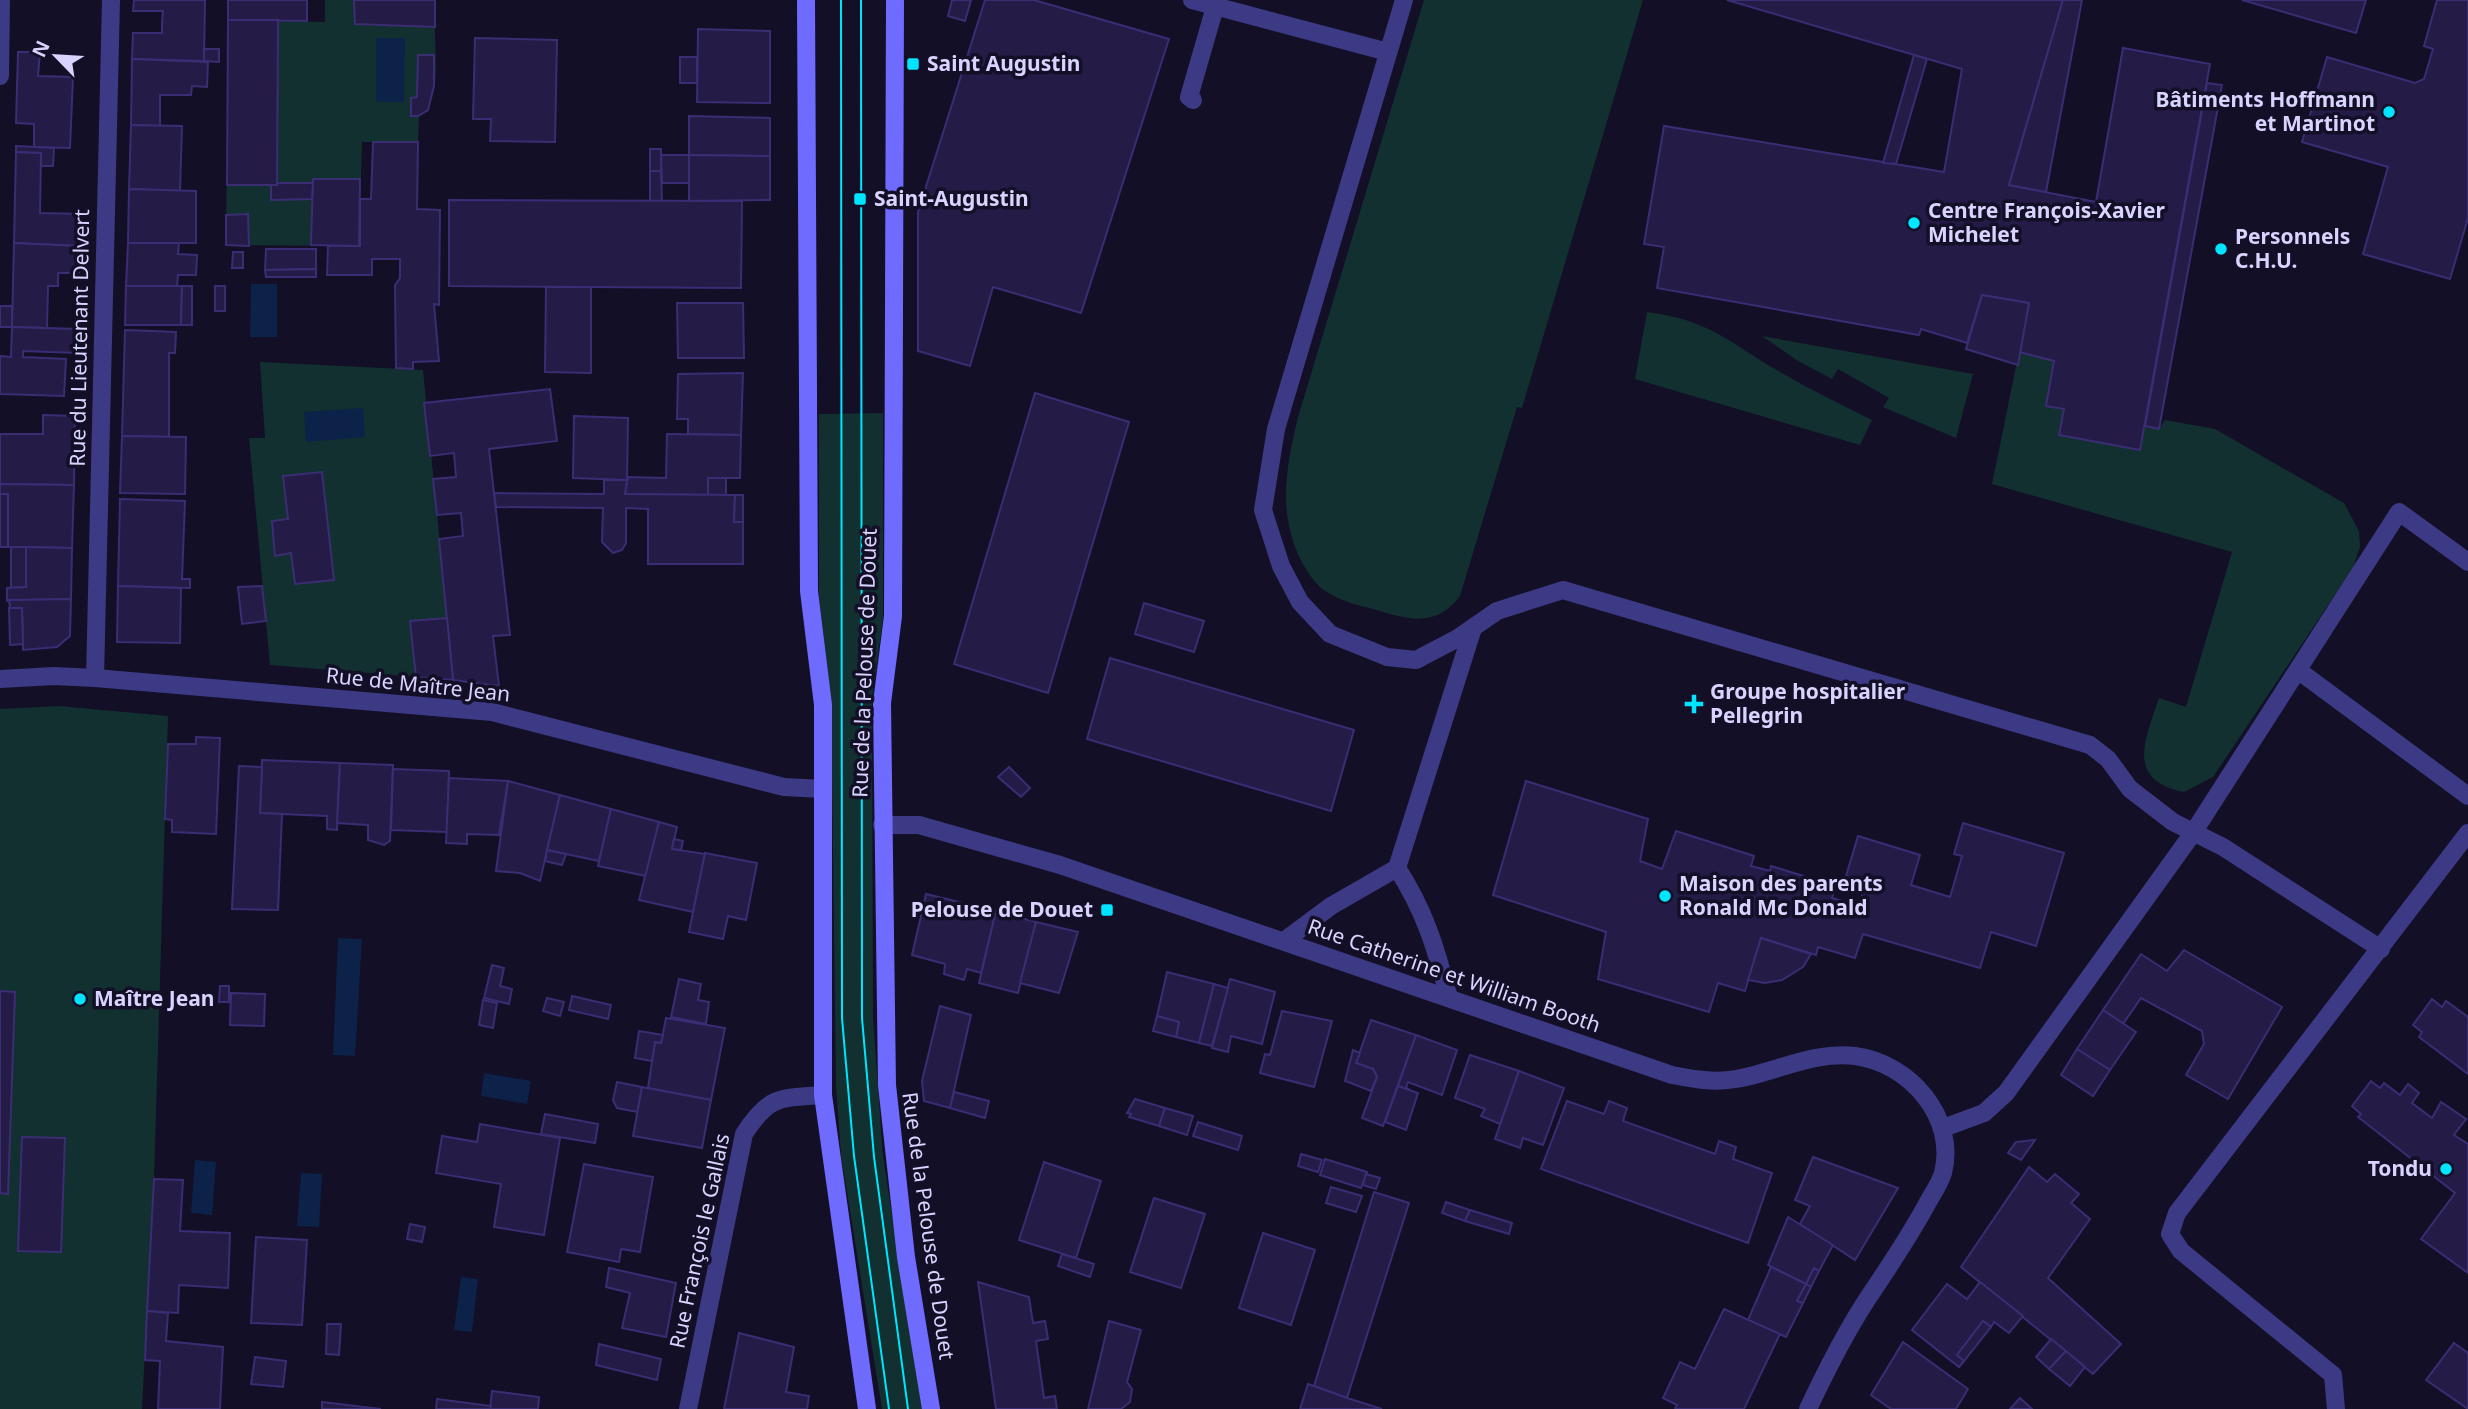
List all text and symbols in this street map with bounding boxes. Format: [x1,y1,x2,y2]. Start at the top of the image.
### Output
north arrow [21,21,91,91]
text: N [26,36,56,61]
place label: Saint Augustin [927,49,1080,77]
marker: Saint Augustin [905,56,921,72]
place label: Bâtiments Hoffmann et Martinot [2156,85,2375,137]
marker: Bâtiments Hoffmann et Martinot [2381,104,2397,120]
place label: Saint-Augustin [874,184,1029,212]
marker: Saint-Augustin [852,191,868,207]
place label: Centre François-Xavier Michelet [1928,196,2165,248]
street label: Rue du Lieutenant Delvert [63,209,95,467]
marker: Centre François-Xavier Michelet [1906,215,1922,231]
place label: Personnels C.H.U. [2235,222,2350,274]
marker: Personnels C.H.U. [2213,241,2229,257]
street label: Rue de la Pelouse de Douet [845,527,883,798]
street label: Rue de Maître Jean [325,660,512,708]
place label: Groupe hospitalier Pellegrin [1710,677,1906,729]
marker: Groupe hospitalier Pellegrin [1684,694,1704,714]
place label: Maison des parents Ronald Mc Donald [1679,869,1883,921]
marker: Maison des parents Ronald Mc Donald [1657,888,1673,904]
place label: Pelouse de Douet [911,895,1093,923]
marker: Pelouse de Douet [1099,902,1115,918]
street label: Rue Catherine et William Booth [1304,912,1604,1038]
place label: Maître Jean [94,984,214,1012]
marker: Maître Jean [72,991,88,1007]
street label: Rue de la Pelouse de Douet [896,1090,962,1362]
street label: Rue François le Gallais [663,1131,735,1351]
place label: Tondu [2368,1154,2432,1182]
marker: Tondu [2438,1161,2454,1177]

